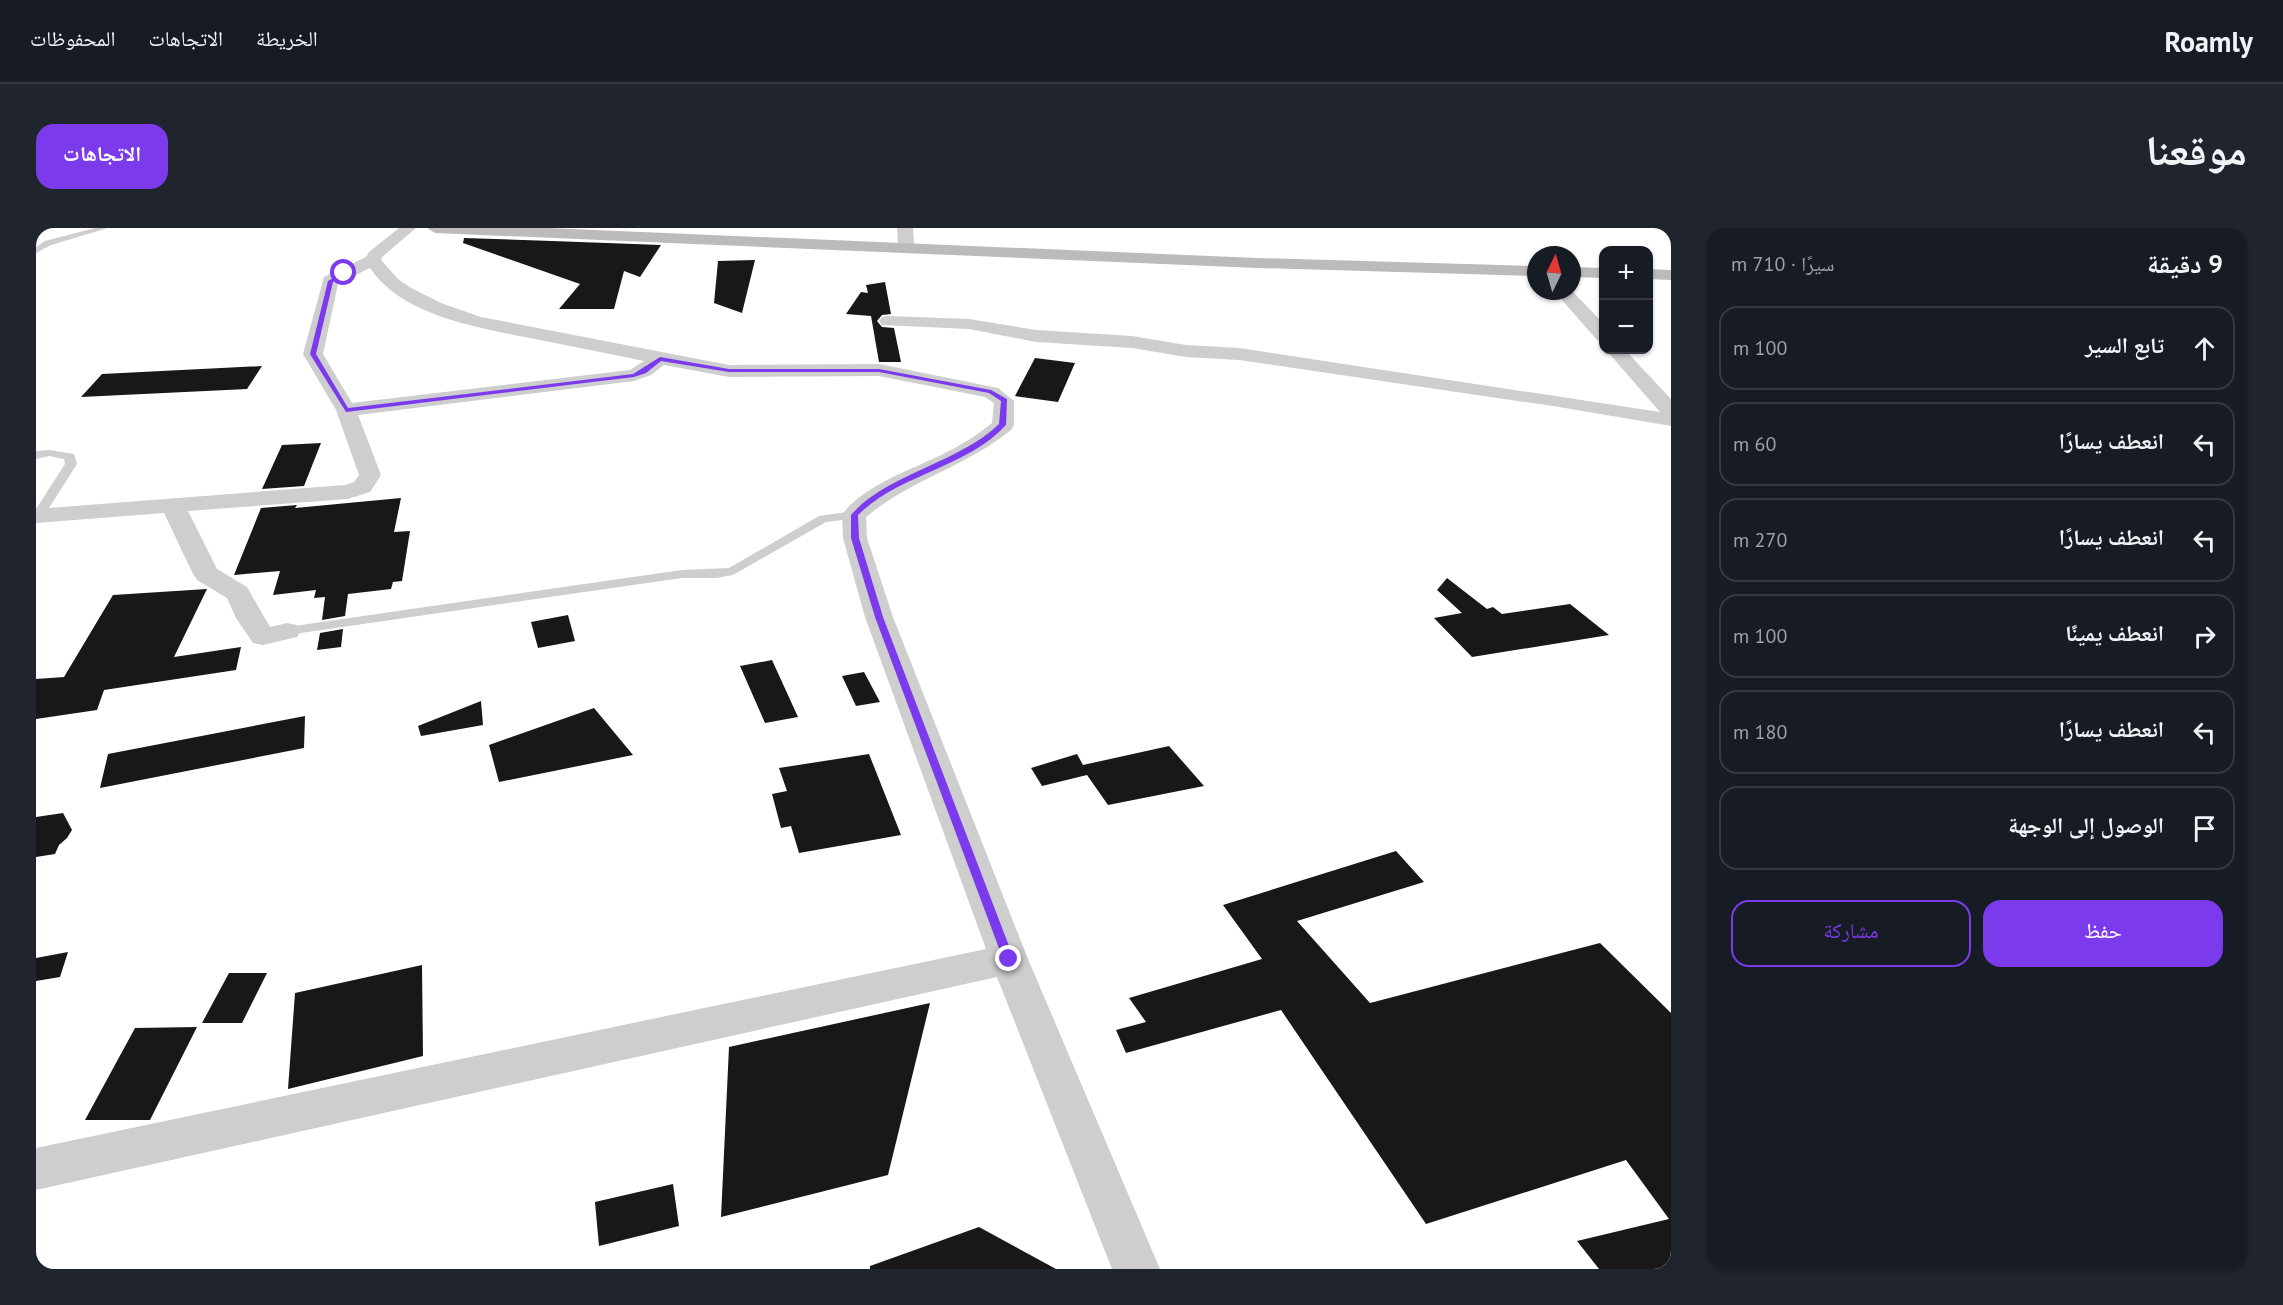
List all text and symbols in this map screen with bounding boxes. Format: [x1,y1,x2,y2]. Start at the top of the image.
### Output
text: Roamly [2164,23,2253,60]
text: المحفوظات [30,25,115,52]
text: الاتجاهات [148,25,223,52]
text: الخريطة [256,25,318,52]
text: موقعنا [2146,122,2247,177]
button: الاتجاهات [36,124,168,189]
north arrow [1527,246,1581,300]
map controls [1599,246,1653,354]
button: + [1599,246,1653,300]
text: 9 دقيقة [2147,247,2223,280]
text: سيرًا · 710 m [1731,251,1835,277]
route start [330,259,356,285]
button: − [1599,300,1653,354]
text: تابع السير [2085,331,2164,359]
icon: ahead [2188,332,2221,365]
text: 100 m [1733,335,1787,361]
text: انعطف يسارًا [2059,427,2164,455]
icon: left [2188,428,2221,461]
text: 60 m [1733,431,1776,457]
text: انعطف يسارًا [2059,523,2164,551]
icon: left [2188,524,2221,557]
text: 270 m [1733,527,1787,553]
text: انعطف يمينًا [2065,619,2164,647]
icon: right [2188,620,2221,653]
text: 100 m [1733,623,1787,649]
text: انعطف يسارًا [2059,715,2164,743]
icon: left [2188,716,2221,749]
text: 180 m [1733,719,1787,745]
text: الوصول إلى الوجهة [2008,811,2164,839]
icon: arrive [2188,812,2221,845]
button: مشاركة [1731,900,1971,967]
button: حفظ [1983,900,2223,967]
route end [995,945,1021,971]

